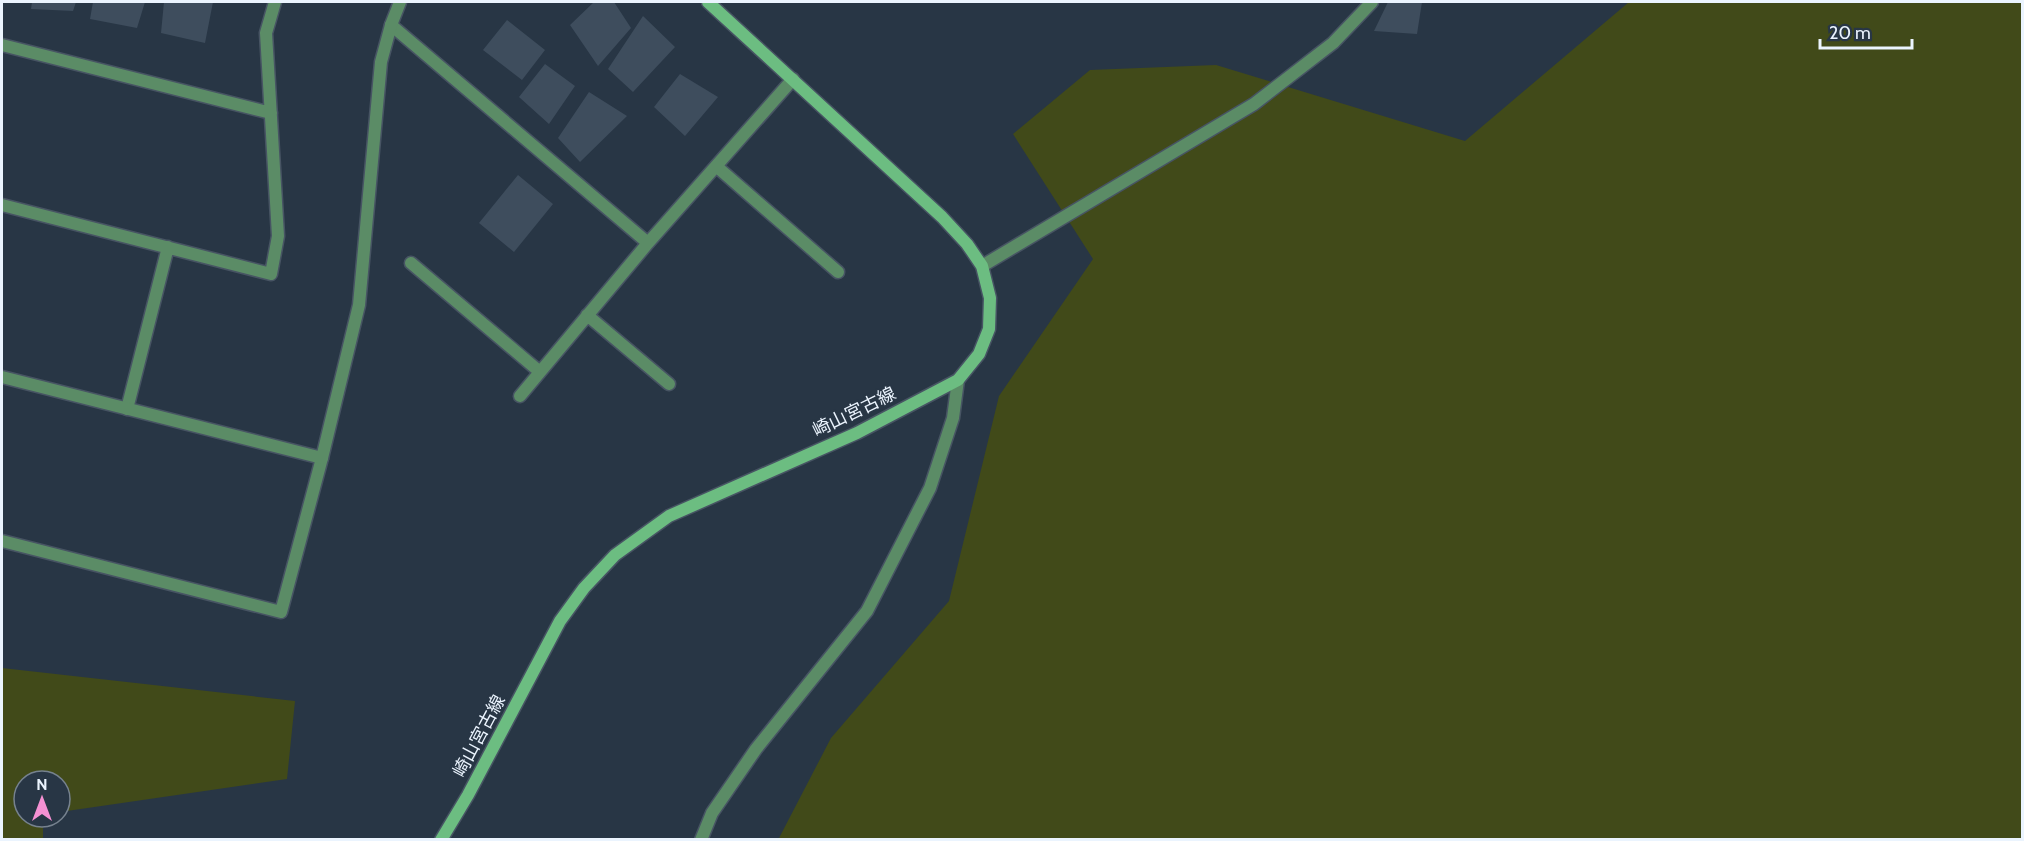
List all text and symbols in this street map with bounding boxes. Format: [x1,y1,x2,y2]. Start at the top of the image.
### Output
scale bar [1820,12,1912,50]
text: 20 m [1829,22,1871,44]
street label: 崎山宮古線 [809,382,899,442]
street label: 崎山宮古線 [448,691,510,781]
north arrow [12,769,72,829]
text: N [36,775,48,794]

